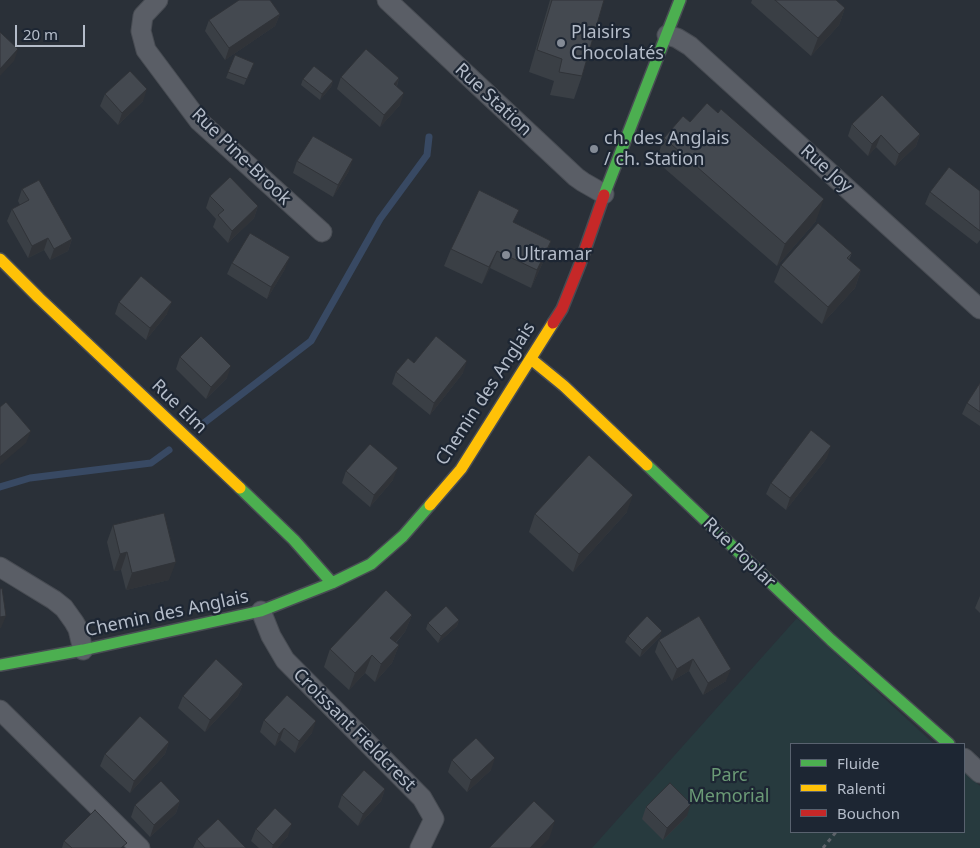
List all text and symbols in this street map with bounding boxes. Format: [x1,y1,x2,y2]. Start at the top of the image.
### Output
scale bar [18,15,88,47]
place label: Plaisirs Chocolatés [571,22,664,64]
text: 20 m [23,24,58,44]
marker: Plaisirs Chocolatés [555,37,567,49]
street label: Rue Station [450,59,536,141]
street label: Rue Pine-Brook [187,104,295,210]
place label: ch. des Anglais / ch. Station [604,128,729,170]
street label: Rue Joy [796,140,856,198]
marker: ch. des Anglais / ch. Station [588,143,600,155]
place label: Ultramar [516,244,592,266]
marker: Ultramar [500,249,512,261]
street label: Chemin des Anglais [432,318,540,470]
street label: Rue Elm [147,375,211,439]
street label: Rue Poplar [698,513,780,593]
street label: Chemin des Anglais [83,586,251,642]
street label: Croissant Fieldcrest [288,664,420,796]
legend [790,743,965,833]
text: Fluide [837,753,879,773]
park label: Parc Memorial [688,765,770,808]
text: Ralenti [837,778,886,798]
text: Bouchon [837,803,900,823]

